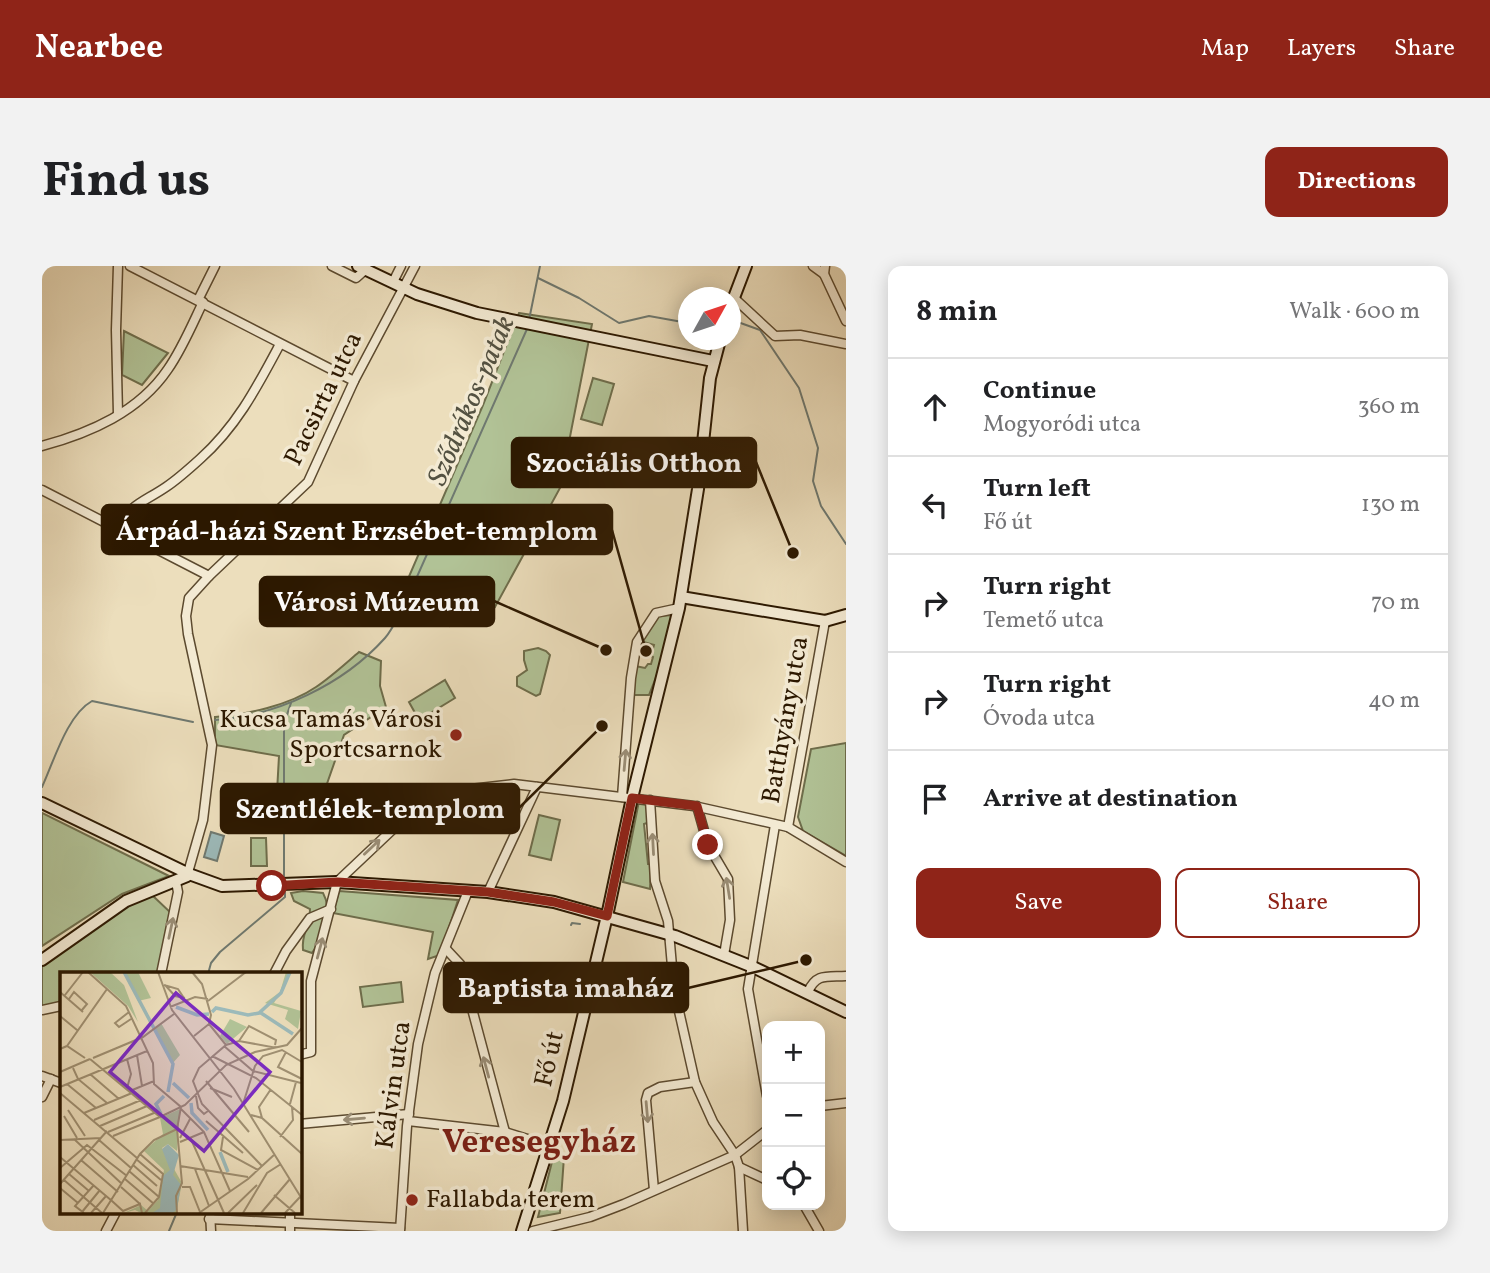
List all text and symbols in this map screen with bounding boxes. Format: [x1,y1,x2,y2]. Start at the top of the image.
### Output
text: Nearbee [35,26,163,72]
text: Map [1201,32,1249,66]
text: Layers [1287,32,1356,66]
text: Share [1394,32,1455,66]
button: Directions [1265,147,1448,217]
text: Find us [42,148,210,217]
north arrow [678,287,741,350]
text: 8 min [916,291,998,333]
text: Walk · 600 m [1289,296,1420,328]
water label: Sződrákos-patak [419,310,525,492]
street label: Pacsirta utca [276,326,372,472]
text: Continue [983,373,1096,409]
icon: ahead [916,388,954,426]
text: 360 m [1358,391,1420,423]
text: Mogyoródi utca [983,409,1141,441]
callout: Szociális Otthon [512,438,756,487]
text: Szociális Otthon [526,445,742,484]
text: Turn left [983,471,1091,507]
icon: left [916,486,954,524]
text: 130 m [1361,489,1420,521]
callout: Árpád-házi Szent Erzsébet-templom [102,505,612,554]
text: Fő út [983,507,1033,539]
text: Árpád-házi Szent Erzsébet-templom [116,513,598,552]
text: Turn right [983,569,1111,605]
callout: Városi Múzeum [260,577,494,626]
text: Városi Múzeum [274,584,480,623]
icon: right [916,584,954,622]
text: 70 m [1371,587,1420,619]
text: Temető utca [983,605,1104,637]
street label: Batthyány utca [754,634,818,806]
text: Turn right [983,667,1111,703]
icon: right [916,682,954,720]
text: 40 m [1368,685,1420,717]
place label: Kucsa Tamás Városi Sportcsarnok [219,702,442,768]
text: Óvoda utca [983,703,1096,735]
marker: Kucsa Tamás Városi Sportcsarnok [448,727,464,743]
one-way arrow [619,750,632,772]
icon: arrive [916,780,954,818]
text: Arrive at destination [983,781,1238,817]
callout: Szentlélek-templom [221,784,519,833]
text: Szentlélek-templom [235,791,505,830]
route end [692,829,723,860]
one-way arrow [646,832,659,855]
one-way arrow [363,839,381,855]
button: Save [916,868,1161,938]
button: Share [1175,868,1420,938]
route start [256,870,287,901]
one-way arrow [721,877,734,900]
one-way arrow [164,917,178,940]
one-way arrow [314,937,327,960]
callout: Baptista imaház [444,963,688,1012]
text: Baptista imaház [458,970,674,1009]
inset map [60,972,301,1214]
street label: Kálvin utca [367,1019,421,1151]
map controls [762,1021,825,1210]
button: + [762,1021,825,1084]
street label: Fő út [526,1028,574,1090]
one-way arrow [479,1056,492,1078]
button: − [762,1084,825,1147]
one-way arrow [641,1100,654,1123]
one-way arrow [343,1113,366,1126]
district label: Veresegyház [442,1121,636,1167]
button: locate [762,1147,825,1210]
place label: Fallabda terem [426,1182,595,1218]
marker: Fallabda terem [404,1192,420,1208]

